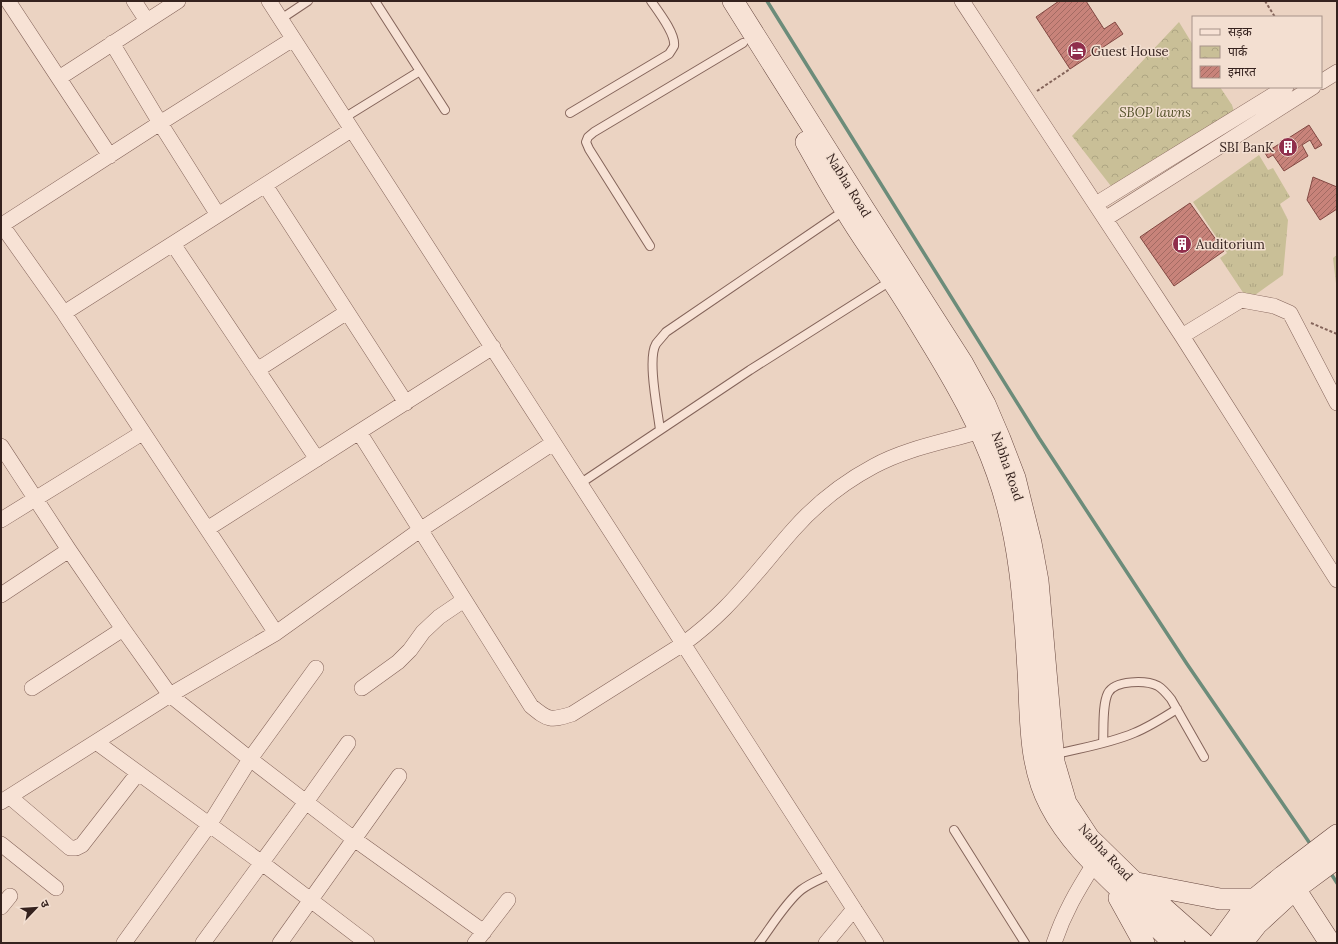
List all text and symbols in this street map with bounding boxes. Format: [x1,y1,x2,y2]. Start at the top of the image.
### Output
legend [1192,16,1322,88]
text: सड़क [1228,24,1253,39]
hotel icon: Guest House [1066,40,1088,62]
place label: Guest House [1091,43,1168,60]
text: पार्क [1228,44,1248,59]
text: इमारत [1228,64,1257,79]
park label: SBOP lawns [1119,104,1191,121]
building icon: SBI BanK [1277,136,1299,158]
place label: SBI BanK [1219,139,1274,156]
street label: Nabha Road [822,150,875,221]
building icon: Auditorium [1171,233,1193,255]
place label: Auditorium [1195,236,1265,253]
street label: Nabha Road [988,429,1027,503]
street label: Nabha Road [1075,820,1137,885]
north arrow [16,888,56,928]
text: उ [37,898,53,910]

